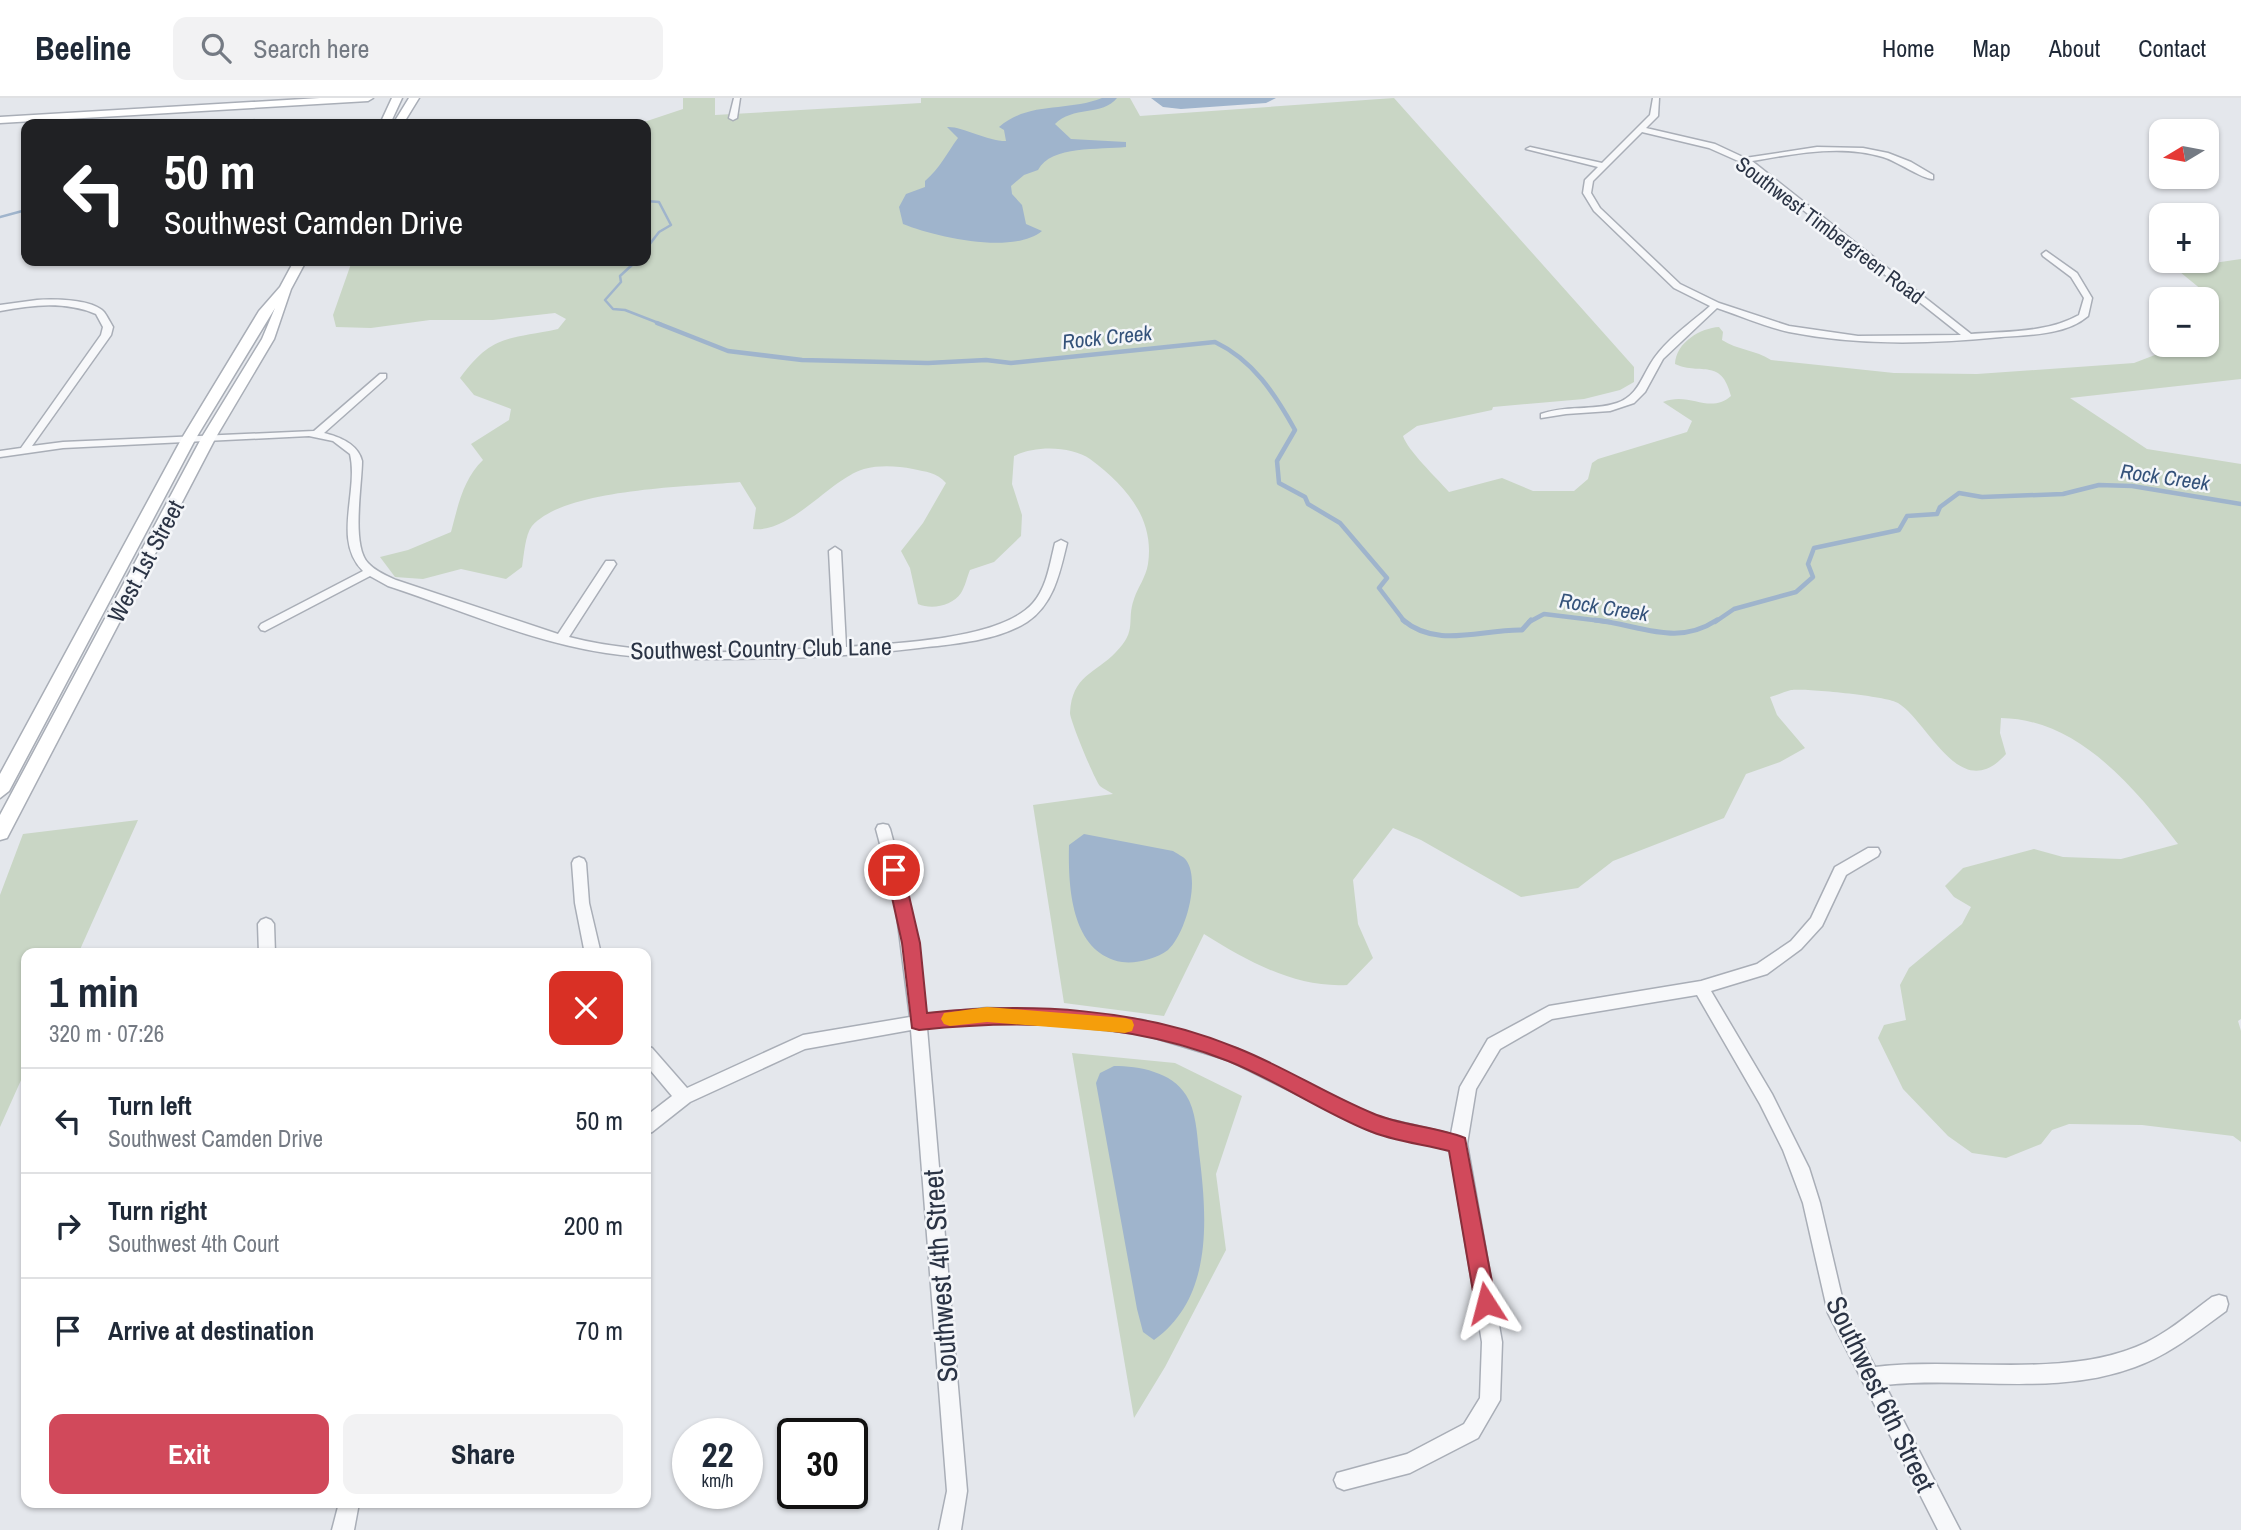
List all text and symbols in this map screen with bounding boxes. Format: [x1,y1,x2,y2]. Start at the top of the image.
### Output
search box [173,17,663,80]
text: Beeline [35,26,131,70]
icon: search [197,29,235,67]
text: Search here [253,31,369,66]
text: Home [1882,32,1934,64]
text: Map [1972,32,2011,64]
text: About [2049,32,2100,64]
text: Contact [2138,32,2206,64]
north arrow [2149,119,2219,189]
map controls [2149,119,2219,357]
text: 50 m [164,138,256,204]
icon: left [49,147,140,238]
street label: Southwest Timbergreen Road [1730,149,1930,311]
text: Southwest Camden Drive [164,201,463,244]
button: + [2149,203,2219,273]
button: − [2149,287,2219,357]
water label: Rock Creek [1061,318,1155,356]
water label: Rock Creek [2118,456,2213,498]
street label: West 1st Street [99,494,191,628]
water label: Rock Creek [1557,586,1652,629]
street label: Southwest Country Club Lane [630,630,892,666]
pin [864,840,924,900]
icon: arrive [875,851,913,889]
text: 1 min [49,964,139,1020]
button: close [549,971,623,1045]
text: 320 m · 07:26 [49,1018,164,1049]
text: Turn left [108,1088,192,1123]
icon: left [49,1102,87,1140]
text: 50 m [576,1103,623,1138]
text: Southwest Camden Drive [108,1123,323,1154]
street label: Southwest 4th Street [914,1168,966,1384]
text: Turn right [108,1193,207,1228]
icon: right [49,1207,87,1245]
text: 200 m [564,1208,623,1243]
text: Southwest 4th Court [108,1228,279,1259]
position arrow [1449,1266,1523,1340]
street label: Southwest 6th Street [1817,1290,1945,1498]
icon: arrive [49,1312,87,1350]
text: Arrive at destination [108,1313,314,1348]
text: 70 m [576,1313,623,1348]
button: Exit [49,1414,329,1494]
button: Share [343,1414,623,1494]
speed limit sign: 30 [777,1418,868,1509]
text: 22 [702,1431,733,1478]
text: km/h [702,1468,734,1493]

